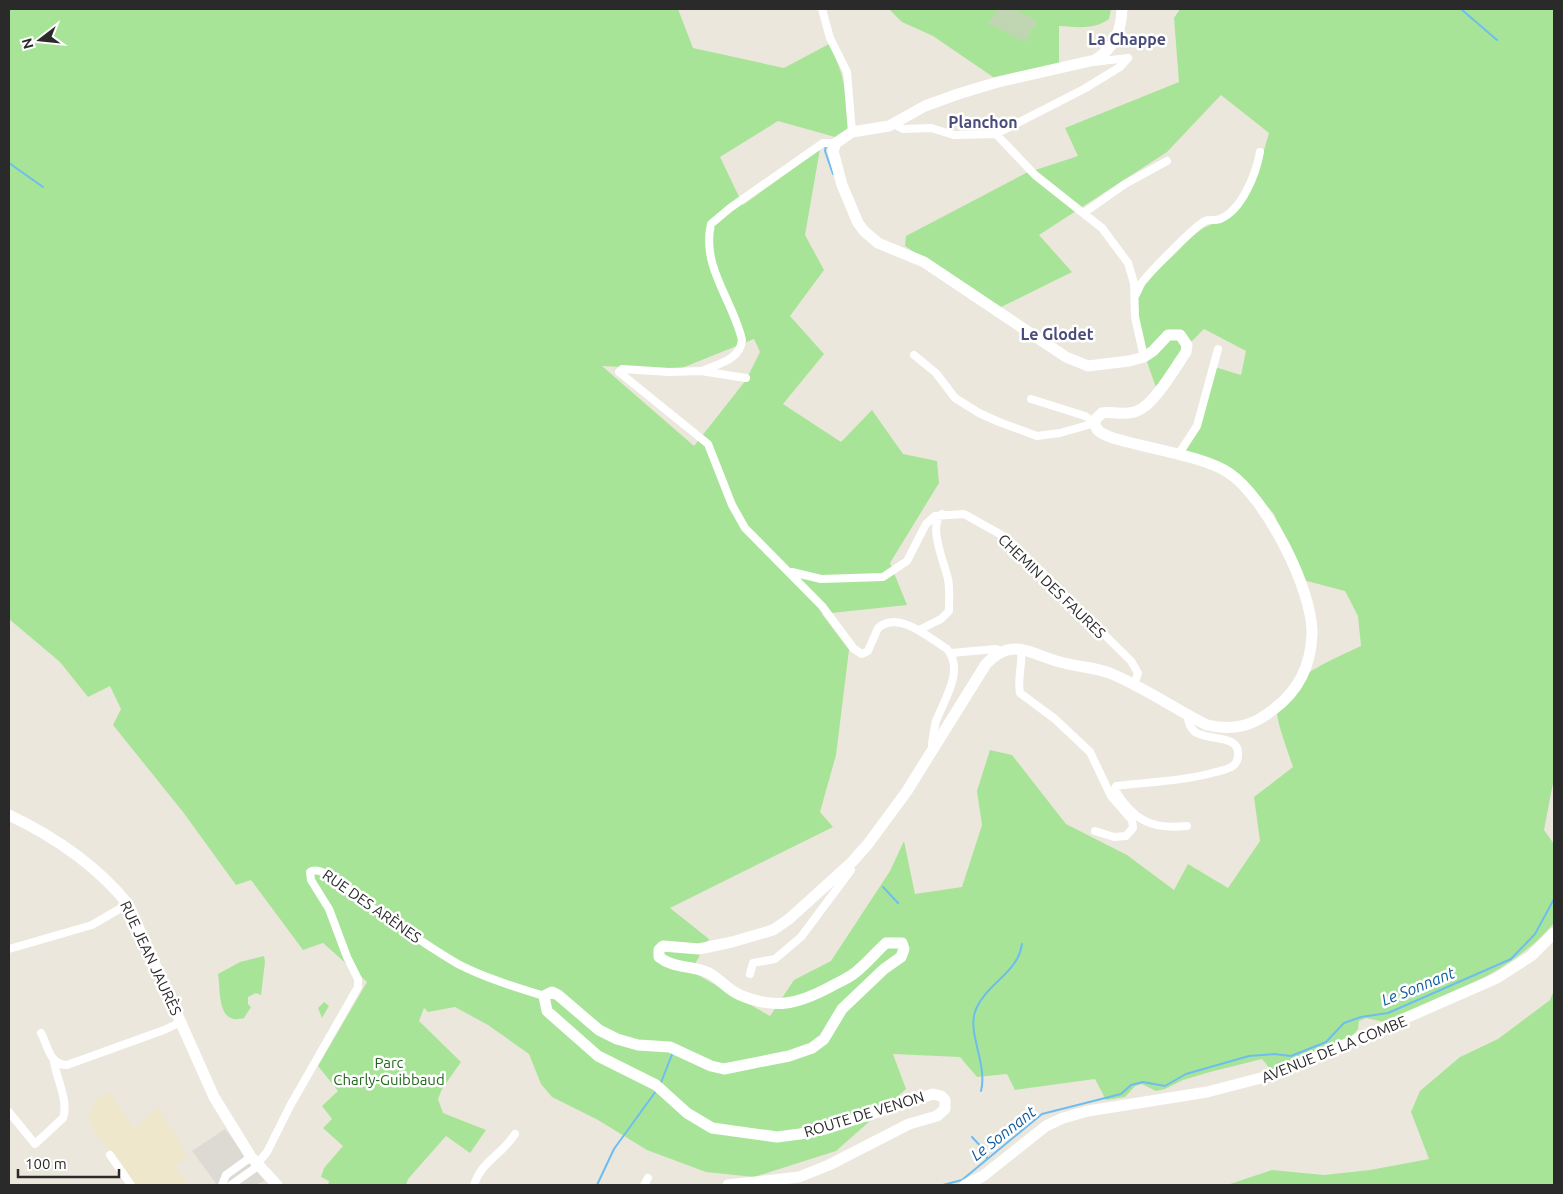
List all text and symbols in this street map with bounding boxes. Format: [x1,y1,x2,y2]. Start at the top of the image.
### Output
north arrow [15,15,65,65]
district label: La Chappe [1088,30,1166,48]
text: N [18,36,37,51]
district label: Planchon [948,113,1018,131]
district label: Le Glodet [1020,325,1094,343]
street label: CHEMIN DES FAURES [995,530,1109,642]
street label: RUE DES ARÈNES [320,866,425,946]
street label: RUE JEAN JAURÈS [117,898,185,1018]
water label: Le Sonnant [1379,963,1458,1009]
street label: AVENUE DE LA COMBE [1259,1012,1409,1086]
park label: Parc Charly-Guibbaud [333,1054,445,1088]
street label: ROUTE DE VENON [802,1088,926,1140]
water label: Le Sonnant [967,1102,1040,1164]
scale bar [18,1146,119,1178]
text: 100 m [25,1155,67,1172]

